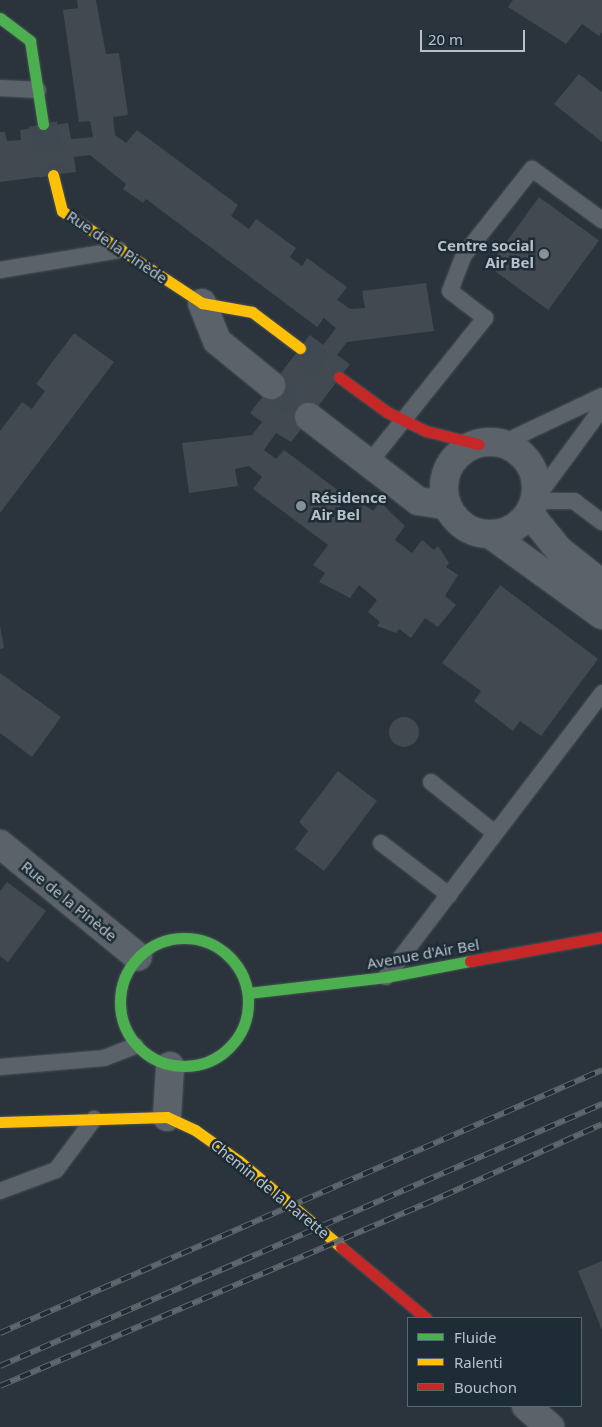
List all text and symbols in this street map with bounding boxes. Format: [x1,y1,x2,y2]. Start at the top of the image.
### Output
scale bar [422,20,527,52]
text: 20 m [428,29,463,49]
street label: Rue de la Pinède [63,207,171,287]
place label: Centre social Air Bel [437,236,534,271]
marker: Centre social Air Bel [538,248,550,260]
place label: Résidence Air Bel [311,488,387,523]
marker: Résidence Air Bel [295,500,307,512]
street label: Rue de la Pinède [18,857,120,945]
street label: Avenue d'Air Bel [365,935,481,973]
street label: Chemin de la Parette [207,1136,333,1242]
legend [407,1317,582,1407]
text: Fluide [454,1327,496,1347]
text: Ralenti [454,1352,503,1372]
text: Bouchon [454,1377,517,1397]

